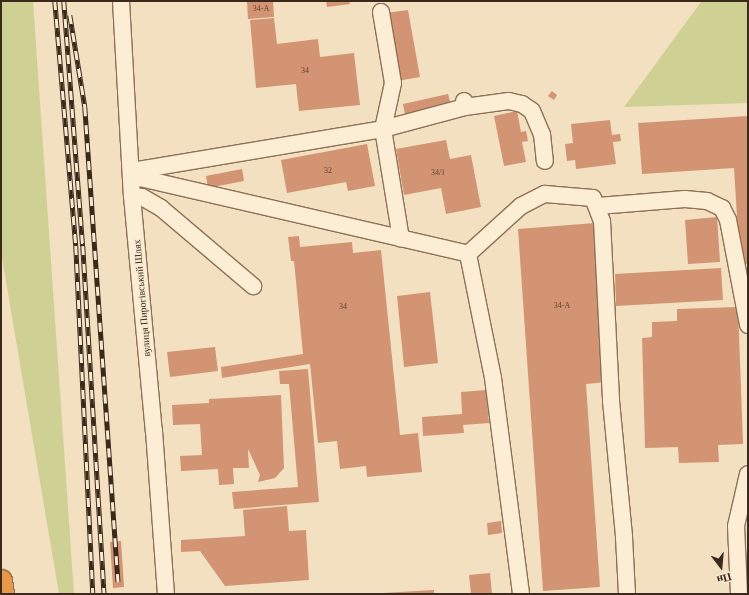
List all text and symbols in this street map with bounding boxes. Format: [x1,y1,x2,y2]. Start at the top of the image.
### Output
house number: 34-А [253,4,269,14]
house number: 34 [301,66,309,76]
house number: 32 [324,166,332,176]
house number: 34/1 [431,168,445,178]
street label: вулиця Пирогівський Шлях [131,239,153,357]
house number: 34-А [554,301,570,311]
house number: 34 [339,302,347,312]
north arrow [701,547,741,587]
text: Пн [715,571,733,586]

